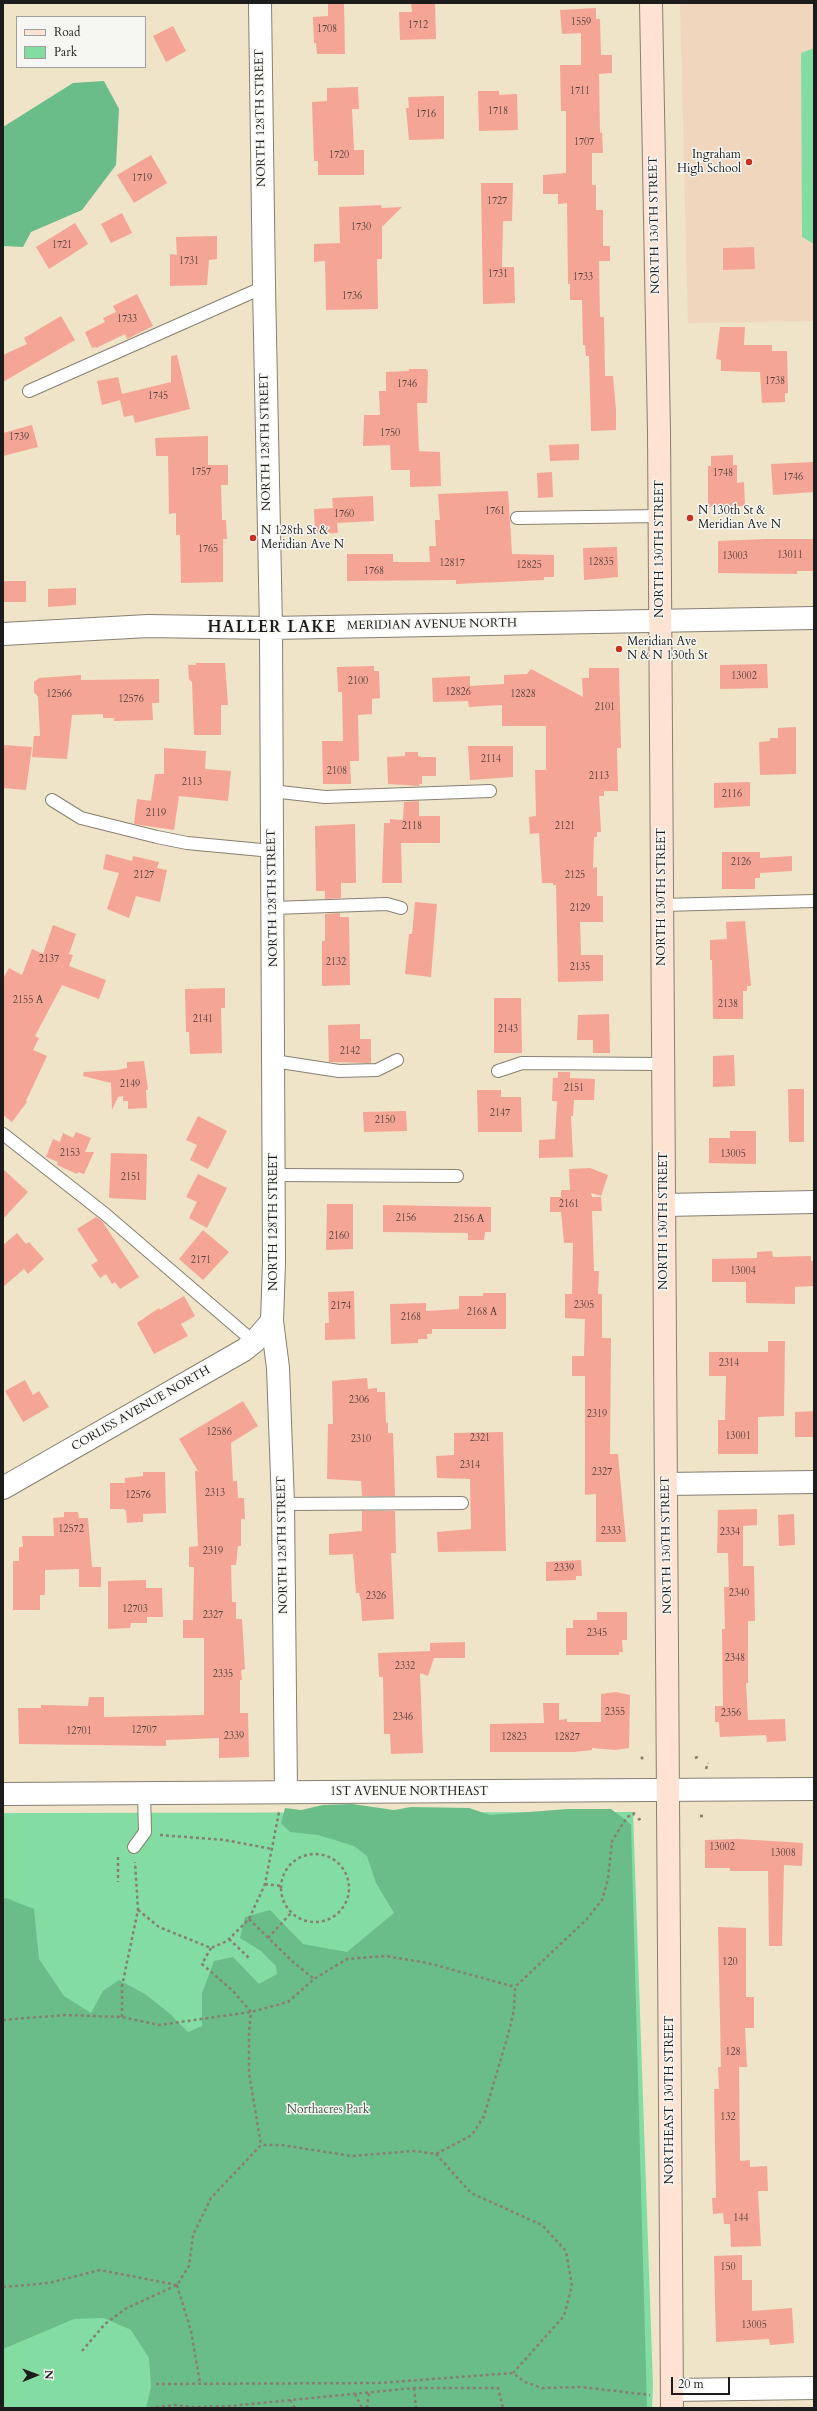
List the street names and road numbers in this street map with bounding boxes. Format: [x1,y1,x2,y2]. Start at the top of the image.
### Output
street label: NORTH 128TH STREET [253,49,269,187]
street label: NORTH 130TH STREET [647,156,663,294]
street label: NORTH 128TH STREET [258,373,274,511]
street label: NORTH 130TH STREET [653,480,667,618]
street label: MERIDIAN AVENUE NORTH [347,616,517,634]
street label: NORTH 130TH STREET [655,828,669,966]
street label: NORTH 128TH STREET [265,829,281,967]
street label: NORTH 130TH STREET [657,1152,671,1290]
street label: NORTH 128TH STREET [267,1153,281,1291]
street label: CORLISS AVENUE NORTH [69,1363,213,1455]
street label: NORTH 128TH STREET [275,1476,291,1614]
street label: NORTH 130TH STREET [659,1476,675,1614]
street label: 1ST AVENUE NORTHEAST [330,1785,488,1799]
street label: NORTHEAST 130TH STREET [663,2016,677,2184]

